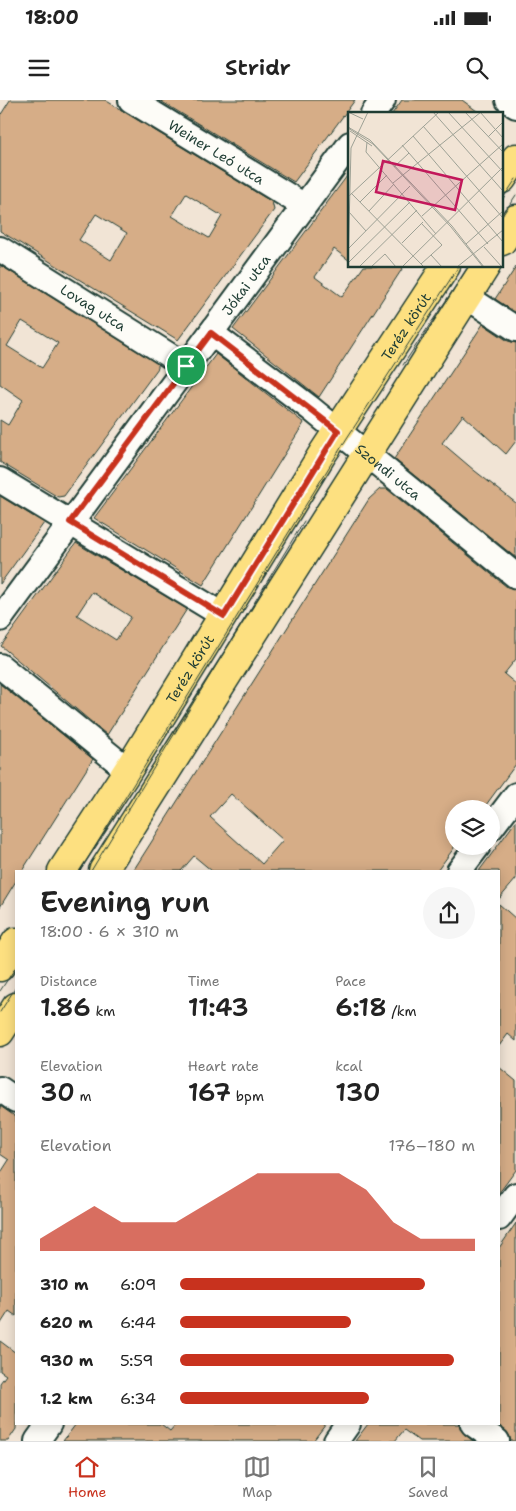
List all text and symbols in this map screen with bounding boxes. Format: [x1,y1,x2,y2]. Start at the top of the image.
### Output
text: 18:00 [25,5,79,30]
text: Stridr [225,53,291,82]
icon: menu [25,54,53,82]
icon: search [463,54,491,82]
inset map [348,112,504,268]
street label: Weiner Leó utca [165,116,268,189]
street label: Jókai utca [218,251,275,319]
street label: Lovag utca [57,280,129,335]
street label: Teréz körút [377,289,435,364]
pin [165,345,207,387]
icon: arrive [172,352,200,380]
street label: Szondi utca [352,440,425,504]
street label: Teréz körút [162,631,218,707]
map controls [445,800,500,855]
button: layers [445,800,500,855]
text: Evening run [40,883,210,921]
button: share [423,887,475,939]
text: 18:00 · 6 × 310 m [40,921,179,942]
text: Distance [40,972,97,990]
text: Time [188,972,220,990]
text: Pace [335,972,366,990]
text: 1.86 [40,990,91,1024]
text: 11:43 [188,990,249,1024]
text: 6:18 [335,990,387,1024]
text: km [91,1002,115,1020]
text: /km [387,1002,416,1020]
text: Elevation [40,1057,103,1075]
text: Heart rate [188,1057,259,1075]
text: kcal [335,1057,363,1075]
text: 30 [40,1075,75,1109]
text: 167 [188,1075,231,1109]
text: 130 [335,1075,380,1109]
text: m [75,1087,92,1105]
text: bpm [231,1087,264,1105]
text: Elevation [40,1135,112,1156]
text: 176–180 m [388,1135,475,1156]
text: 310 m [40,1274,89,1295]
text: 6:09 [120,1274,156,1295]
text: 620 m [40,1312,93,1333]
text: 6:44 [120,1312,156,1333]
text: 930 m [40,1350,93,1371]
text: 5:59 [120,1350,154,1371]
text: 1.2 km [40,1388,93,1409]
text: 6:34 [120,1388,156,1409]
tab: Home [68,1453,106,1501]
tab: Map [242,1453,272,1501]
tab: Saved [408,1453,448,1501]

